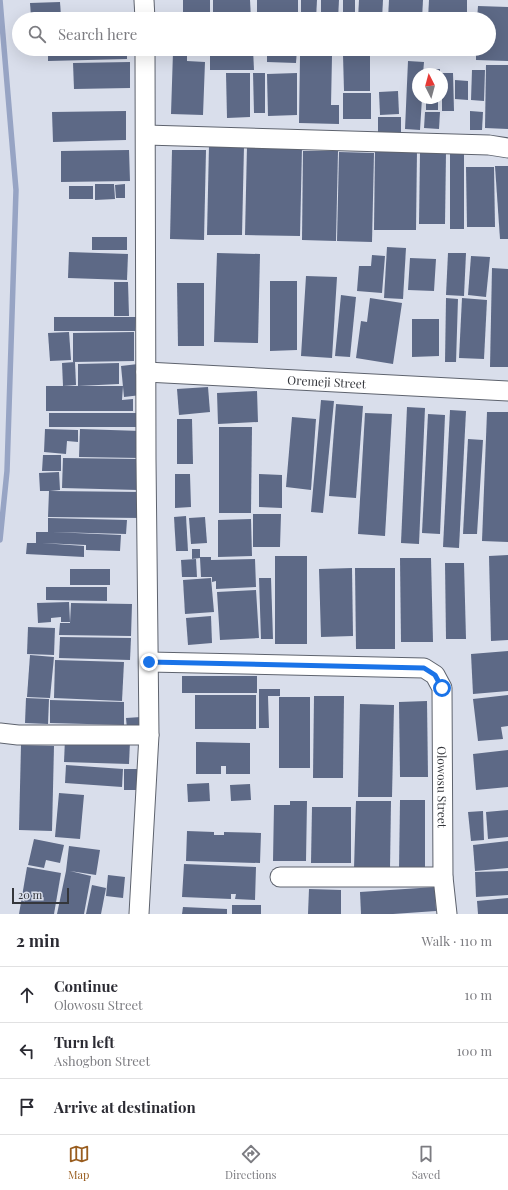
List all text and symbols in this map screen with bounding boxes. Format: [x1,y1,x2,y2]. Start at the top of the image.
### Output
search box [12,12,496,56]
icon: search [26,23,48,45]
text: Search here [58,24,137,44]
north arrow [412,68,448,104]
street label: Oremeji Street [287,371,367,392]
route end [140,653,158,671]
route start [433,679,451,697]
street label: Olowosu Street [434,746,451,829]
scale bar [12,886,69,905]
text: 20 m [18,887,42,902]
text: 2 min [16,929,60,951]
text: Walk · 110 m [422,932,492,949]
text: Continue [54,976,118,996]
icon: ahead [16,984,38,1006]
text: 10 m [465,986,492,1003]
text: Olowosu Street [54,996,143,1013]
text: Turn left [54,1032,115,1052]
icon: left [16,1040,38,1062]
text: 100 m [457,1042,492,1059]
text: Ashogbon Street [54,1052,150,1069]
icon: arrive [16,1096,38,1118]
text: Arrive at destination [54,1097,196,1117]
tab: Map [68,1143,90,1182]
tab: Directions [225,1143,276,1182]
tab: Saved [412,1143,440,1182]

